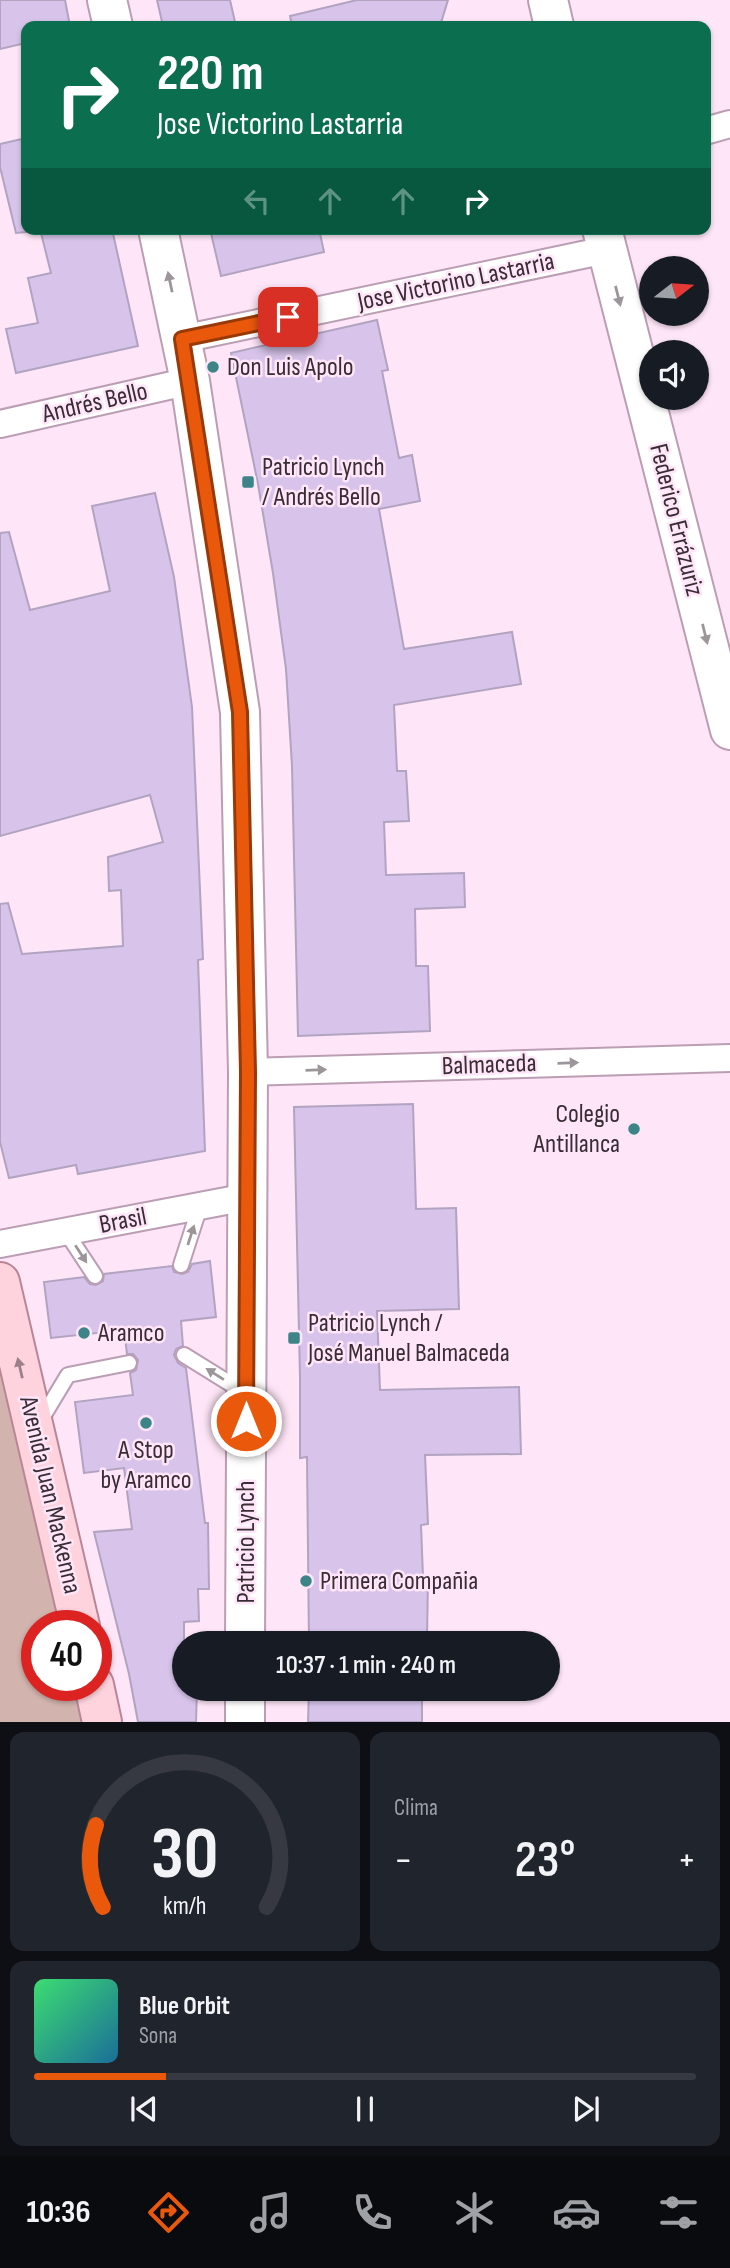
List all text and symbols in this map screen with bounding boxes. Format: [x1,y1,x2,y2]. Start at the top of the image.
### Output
text: 220 m [157,45,263,104]
icon: right [42,49,133,140]
text: Jose Victorino Lastarria [157,105,403,144]
icon: left [238,182,276,220]
icon: ahead [311,182,349,220]
icon: ahead [384,182,422,220]
icon: right [457,182,495,220]
street label: Jose Victorino Lastarria [354,246,557,318]
north arrow [639,256,709,326]
map controls [639,256,709,410]
one-way arrow [164,271,175,293]
one-way arrow [613,285,624,307]
pin [258,287,318,347]
icon: arrive [269,298,307,336]
button: sound [639,340,709,410]
place label: Don Luis Apolo [227,352,353,383]
marker: Don Luis Apolo [205,359,221,375]
street label: Andrés Bello [38,376,151,430]
street label: Federico Errázuriz [642,441,710,599]
place label: Patricio Lynch / Andrés Bello [262,452,385,513]
marker: Patricio Lynch / Andrés Bello [240,474,256,490]
one-way arrow [700,624,711,646]
street label: Balmaceda [441,1048,537,1082]
one-way arrow [557,1057,579,1068]
one-way arrow [305,1065,327,1076]
place label: Colegio Antillanca [532,1099,620,1160]
marker: Colegio Antillanca [626,1121,642,1137]
street label: Brasil [97,1201,149,1241]
one-way arrow [186,1225,196,1246]
one-way arrow [74,1244,87,1263]
place label: Patricio Lynch / José Manuel Balmaceda [307,1308,510,1369]
place label: Aramco [97,1318,164,1349]
marker: Aramco [76,1325,92,1341]
marker: Patricio Lynch / José Manuel Balmaceda [286,1330,302,1346]
one-way arrow [14,1357,25,1379]
one-way arrow [206,1368,225,1381]
position arrow [209,1384,283,1458]
street label: Avenida Juan Mackenna [12,1392,88,1597]
marker: A Stop by Aramco [138,1415,154,1431]
place label: A Stop by Aramco [100,1435,192,1496]
street label: Patricio Lynch [231,1481,262,1603]
place label: Primera Compañia [320,1566,478,1597]
marker: Primera Compañia [298,1573,314,1589]
speed limit sign: 40 [21,1610,112,1701]
text: 10:37 · 1 min · 240 m [276,1650,456,1681]
text: Clima [394,1794,438,1822]
text: 30 [151,1812,219,1900]
text: 23° [515,1829,575,1892]
text: − [394,1838,413,1883]
text: + [677,1838,696,1883]
text: km/h [163,1891,207,1922]
text: Blue Orbit [139,1991,230,2022]
text: Sona [139,2022,177,2050]
icon: previous [125,2090,163,2128]
icon: pause [346,2090,384,2128]
icon: next [567,2090,605,2128]
icon: directions [144,2188,193,2237]
icon: music [246,2188,295,2237]
icon: phone [348,2188,397,2237]
icon: climate [450,2188,499,2237]
icon: car [552,2188,601,2237]
icon: filters [654,2188,703,2237]
text: 10:36 [27,2193,90,2232]

